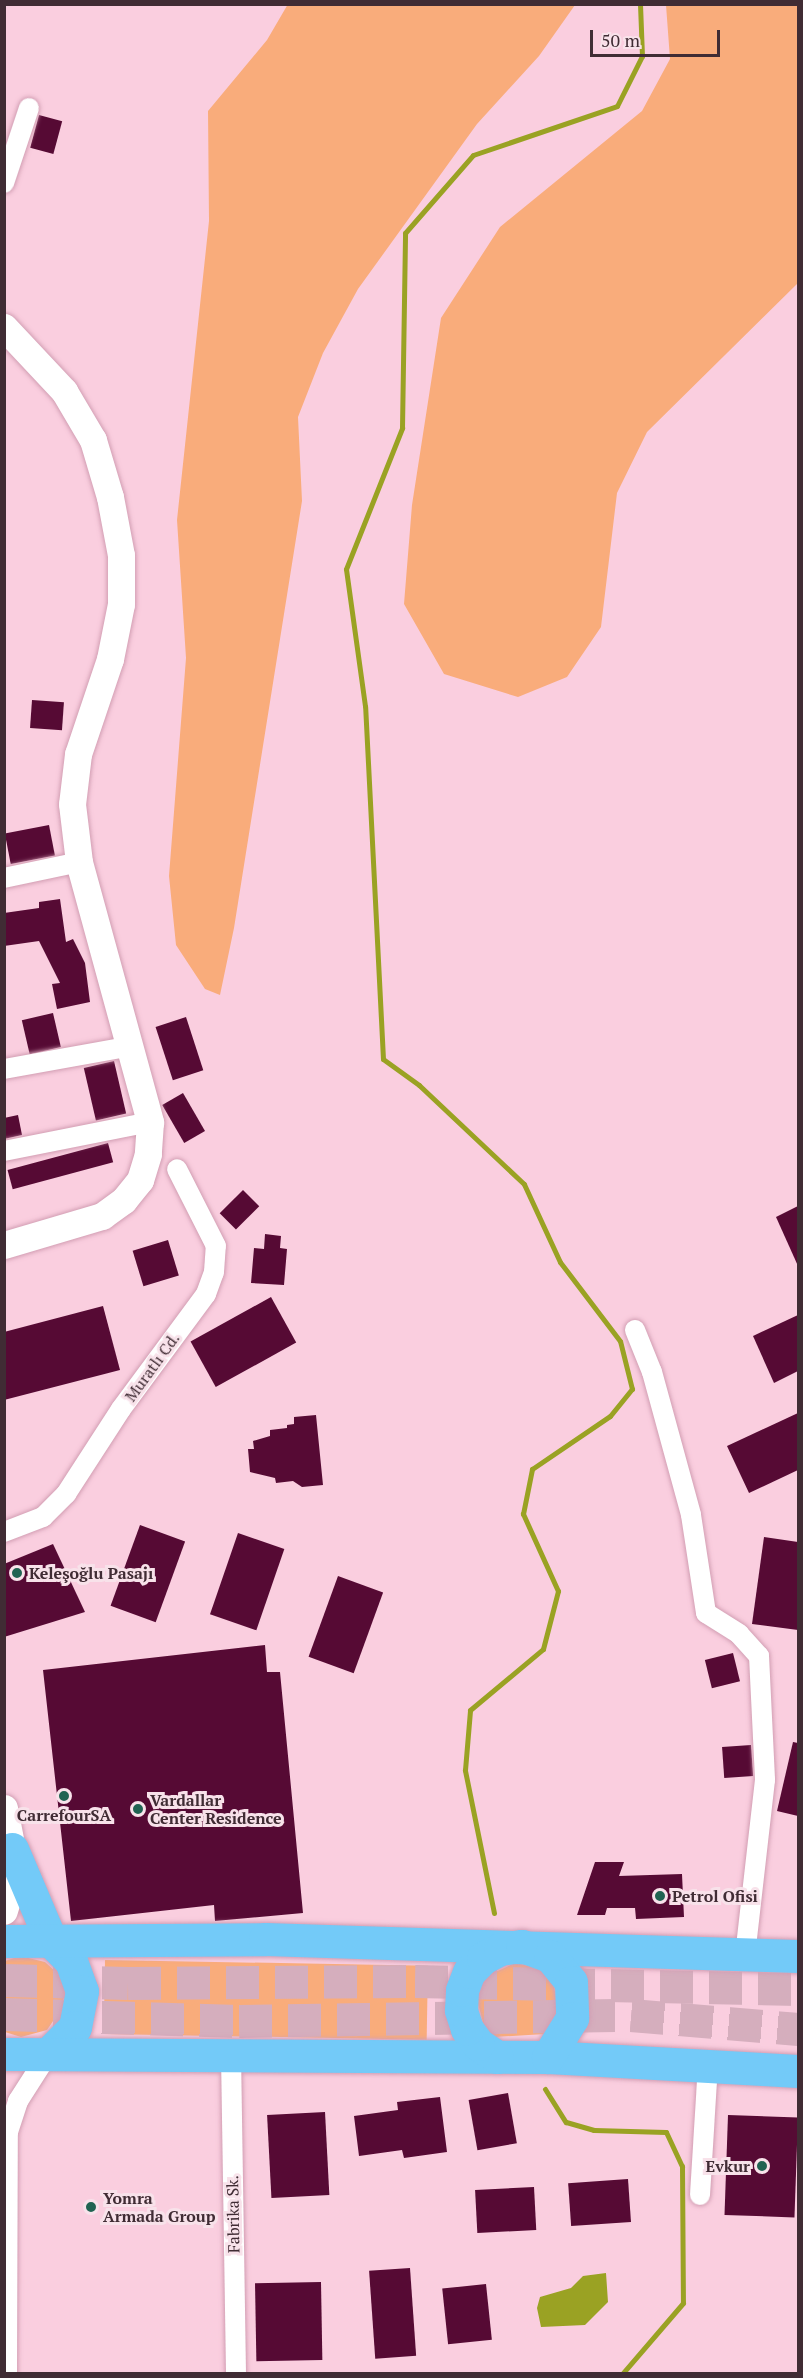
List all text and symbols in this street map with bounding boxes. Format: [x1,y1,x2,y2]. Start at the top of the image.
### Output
scale bar [593,18,724,56]
text: 50 m [601,28,640,52]
street label: Muratlı Cd. [121,1329,183,1405]
place label: Keleşoğlu Pasajı [29,1563,153,1583]
marker: Keleşoğlu Pasajı [10,1566,24,1580]
marker: CarrefourSA [57,1789,71,1803]
place label: Vardallar Center Residence [150,1790,282,1828]
marker: Vardallar Center Residence [131,1802,145,1816]
place label: CarrefourSA [17,1805,111,1825]
place label: Petrol Ofisi [672,1886,758,1906]
marker: Petrol Ofisi [653,1889,667,1903]
place label: Evkur [706,2156,750,2176]
marker: Evkur [755,2159,769,2173]
street label: Fabrika Sk. [223,2175,243,2253]
place label: Yomra Armada Group [103,2188,216,2226]
marker: Yomra Armada Group [84,2200,98,2214]

